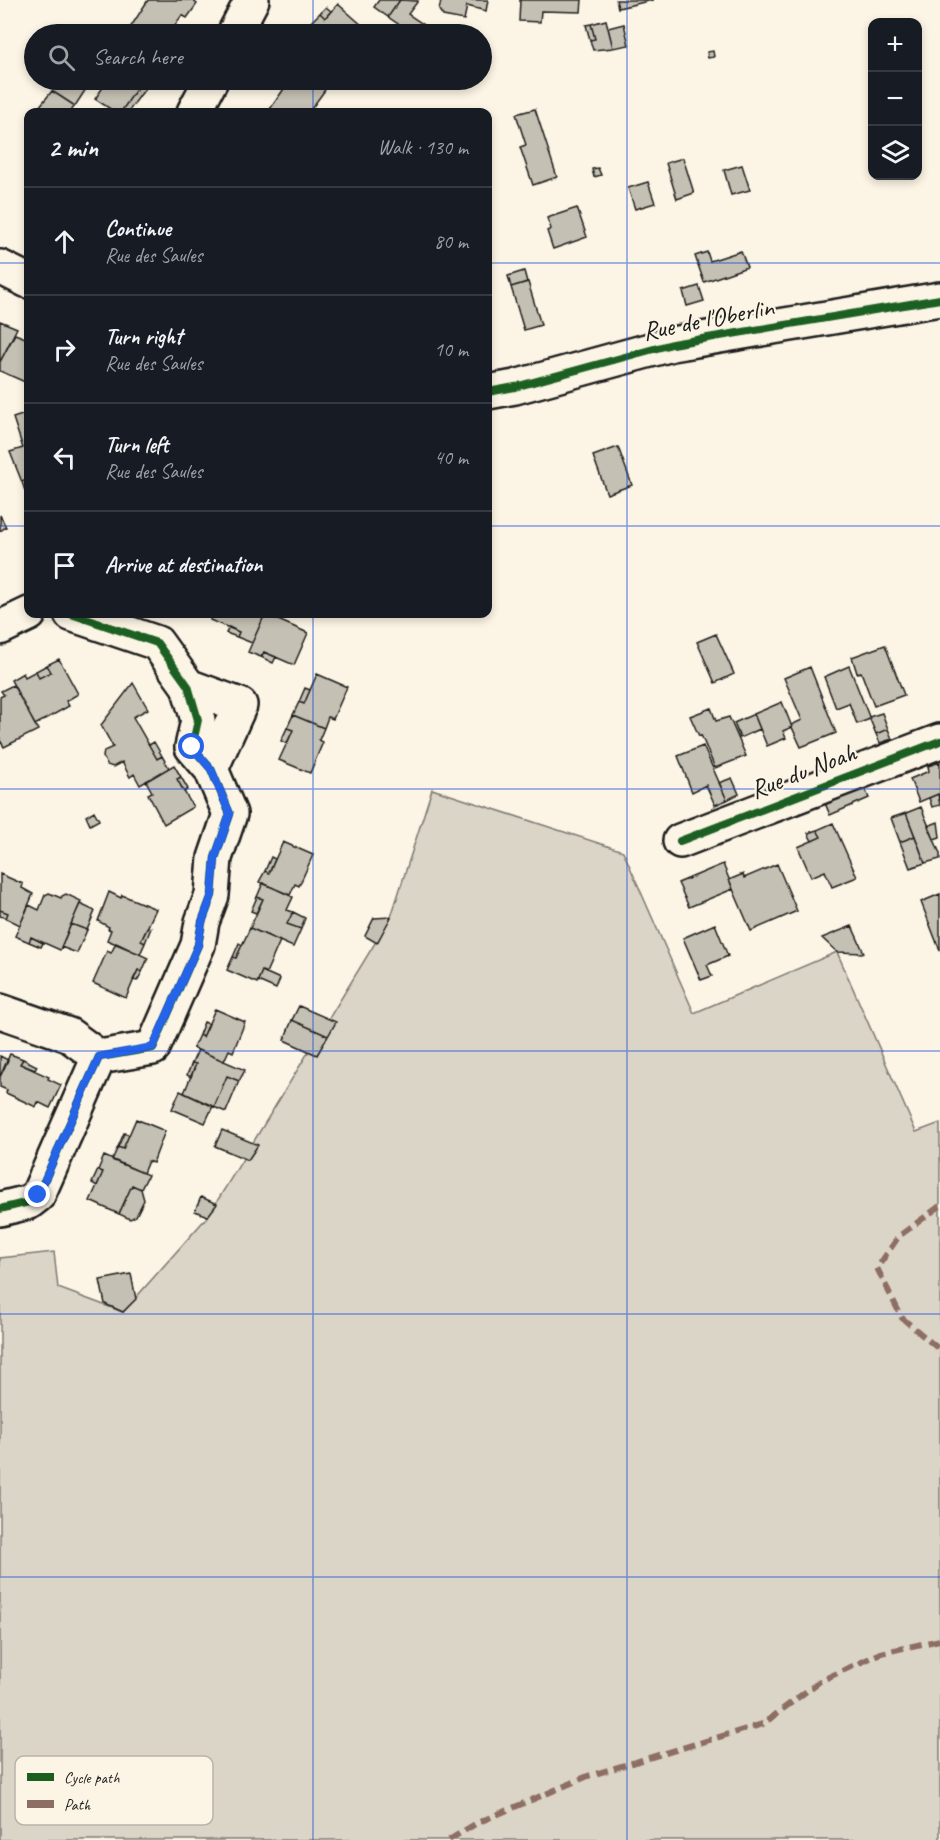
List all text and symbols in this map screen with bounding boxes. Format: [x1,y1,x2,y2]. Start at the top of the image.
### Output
map controls [868,18,922,180]
button: + [868,18,922,72]
search box [24,24,492,90]
icon: search [45,41,78,74]
text: Search here [93,43,183,71]
button: − [868,72,922,126]
button: layers [868,126,922,180]
text: 2 min [48,131,98,164]
text: Walk · 130 m [378,135,468,160]
text: Continue [105,215,171,243]
icon: ahead [48,225,81,258]
text: 80 m [434,229,468,254]
text: Rue des Saules [105,243,202,268]
street label: Rue de l'Oberlin [640,290,778,348]
text: Turn right [105,323,182,351]
icon: right [48,333,81,366]
text: 10 m [434,337,468,362]
text: Rue des Saules [105,351,202,376]
text: Turn left [105,431,169,459]
icon: left [48,441,81,474]
text: 40 m [434,445,468,470]
text: Rue des Saules [105,459,202,484]
icon: arrive [48,549,81,582]
text: Arrive at destination [105,551,262,579]
route start [178,733,204,759]
street label: Rue du Noah [745,735,862,806]
route end [24,1181,50,1207]
legend [15,1756,213,1825]
text: Cycle path [64,1768,120,1788]
text: Path [64,1795,91,1815]

